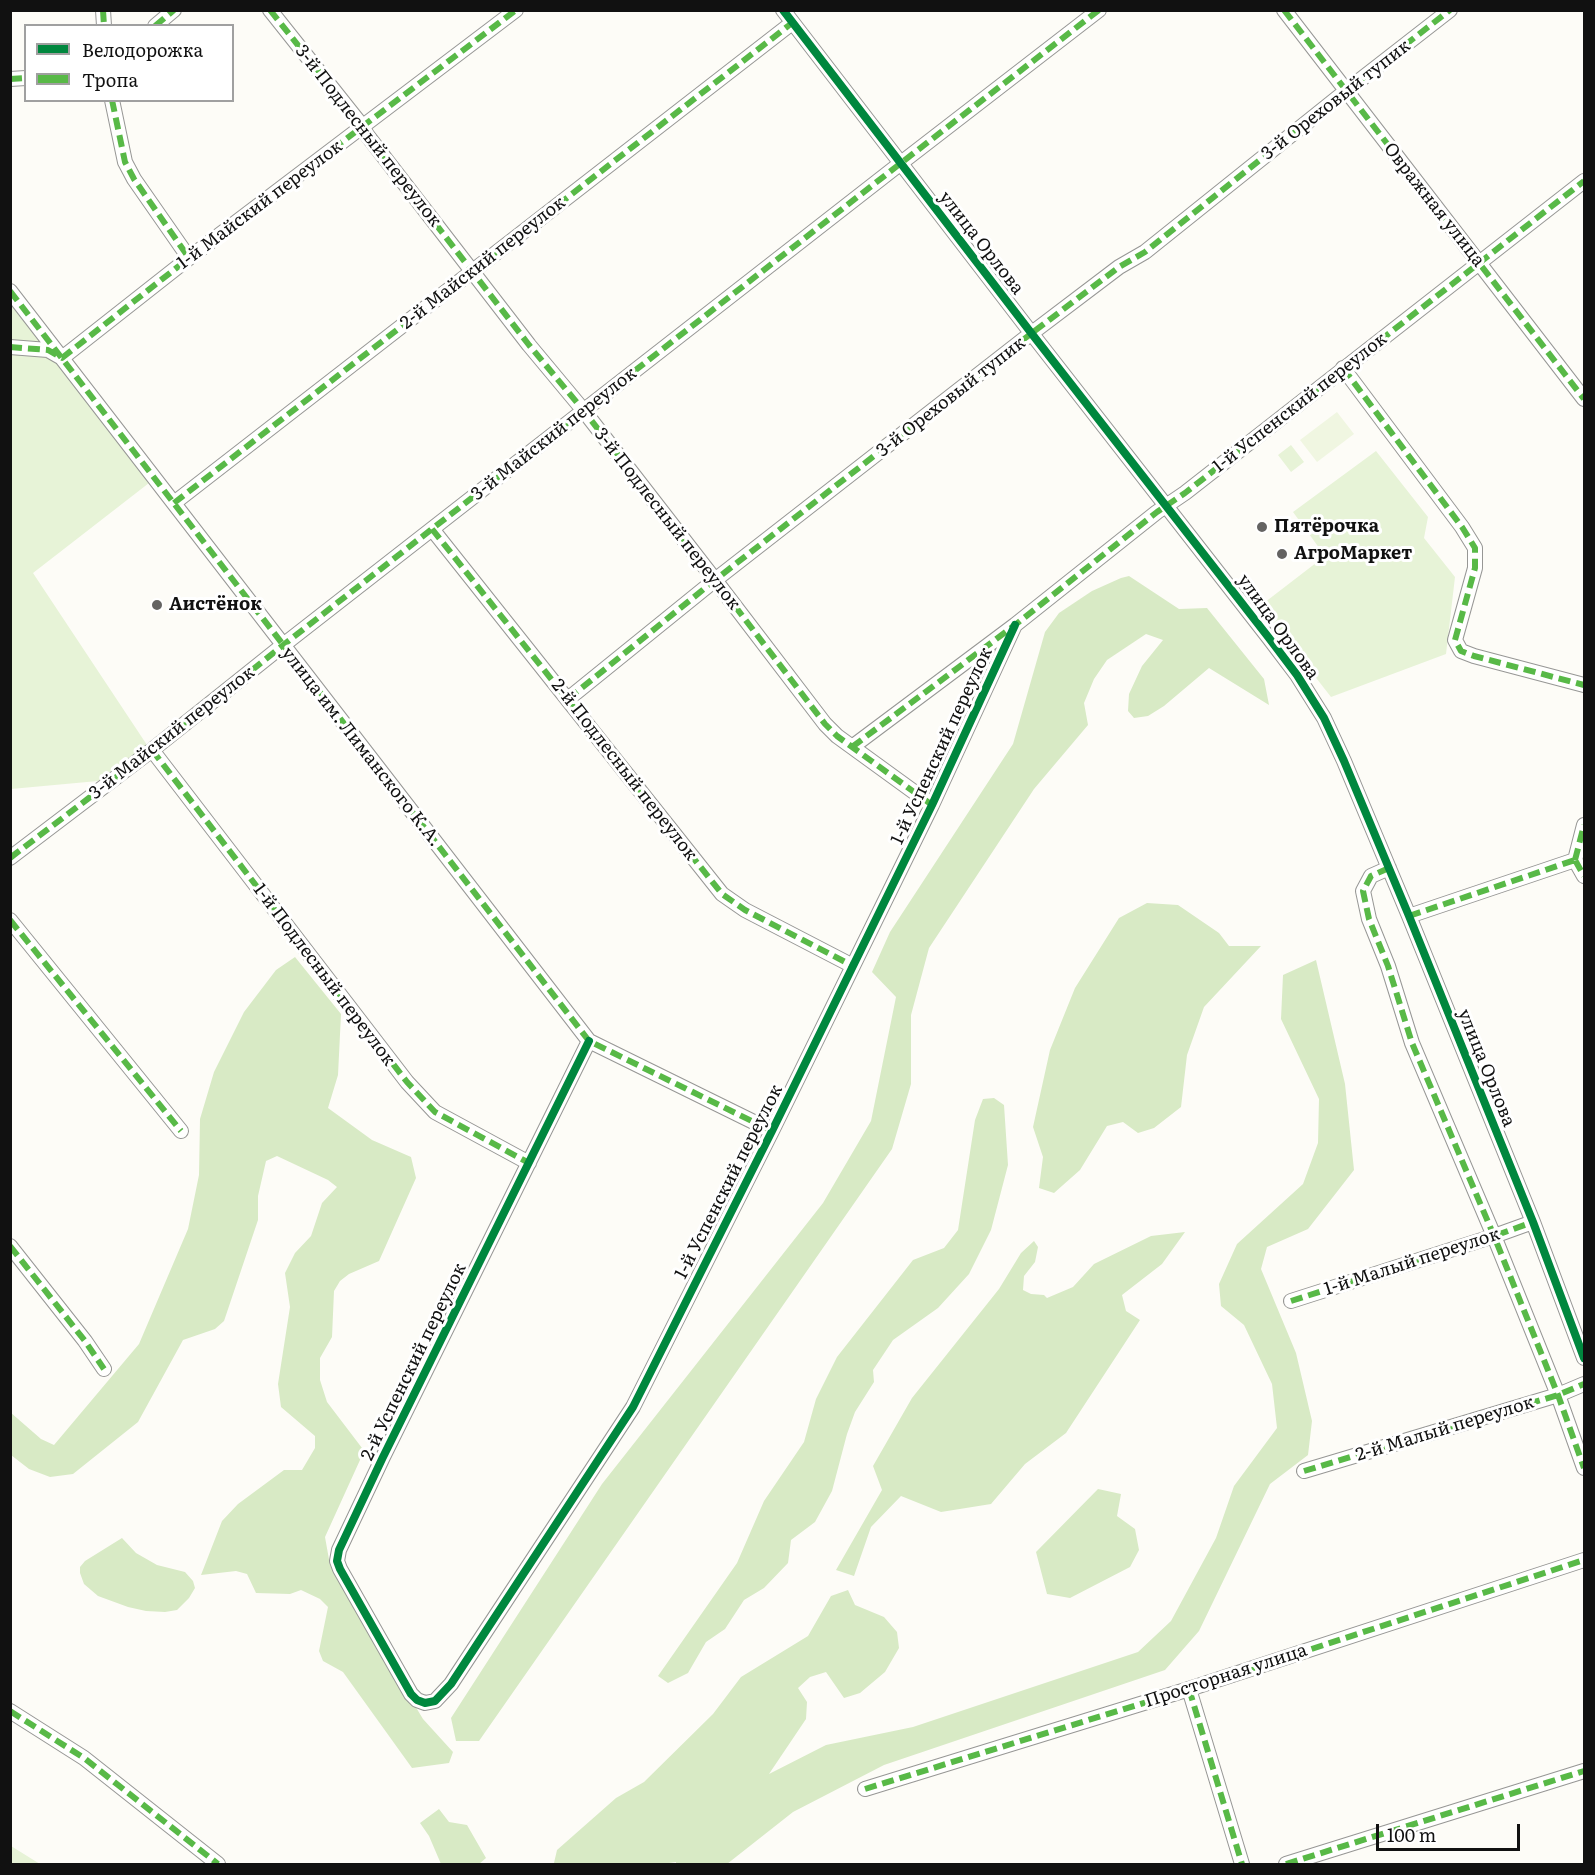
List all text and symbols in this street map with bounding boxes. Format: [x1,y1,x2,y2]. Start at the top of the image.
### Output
legend [24,24,234,102]
street label: 3-й Ореховый тупик [1257,35,1415,165]
text: Велодорожка [82,36,203,63]
street label: 3-й Подлесный переулок [290,41,446,231]
text: Тропа [82,66,138,93]
street label: 1-й Майский переулок [173,136,347,274]
street label: Овражная улица [1379,139,1489,271]
street label: улица Орлова [934,187,1028,299]
street label: 2-й Майский переулок [396,192,570,334]
street label: 1-й Успенский переулок [1209,328,1391,478]
street label: 3-й Ореховый тупик [872,332,1030,462]
street label: 3-й Майский переулок [467,363,641,505]
street label: 3-й Подлесный переулок [589,424,745,614]
place label: Пятёрочка [1274,516,1379,538]
marker: Пятёрочка [1255,520,1269,534]
place label: АгроМаркет [1294,543,1412,565]
marker: АгроМаркет [1275,547,1289,561]
street label: улица Орлова [1232,570,1324,684]
place label: Аистёнок [169,594,262,616]
marker: Аистёнок [150,598,164,612]
street label: улица им. Лиманского К.А. [276,643,446,851]
street label: 1-й Успенский переулок [887,644,997,848]
street label: 3-й Майский переулок [85,662,259,804]
street label: 2-й Подлесный переулок [546,675,702,865]
street label: 1-й Подлесный переулок [248,880,400,1070]
street label: улица Орлова [1453,1006,1519,1130]
street label: 1-й Успенский переулок [671,1081,787,1283]
street label: 1-й Малый переулок [1322,1223,1502,1301]
street label: 2-й Успенский переулок [357,1260,471,1464]
street label: 2-й Малый переулок [1353,1392,1537,1466]
street label: Просторная улица [1142,1640,1310,1712]
scale bar [1379,1812,1523,1850]
text: 100 m [1387,1821,1436,1848]

